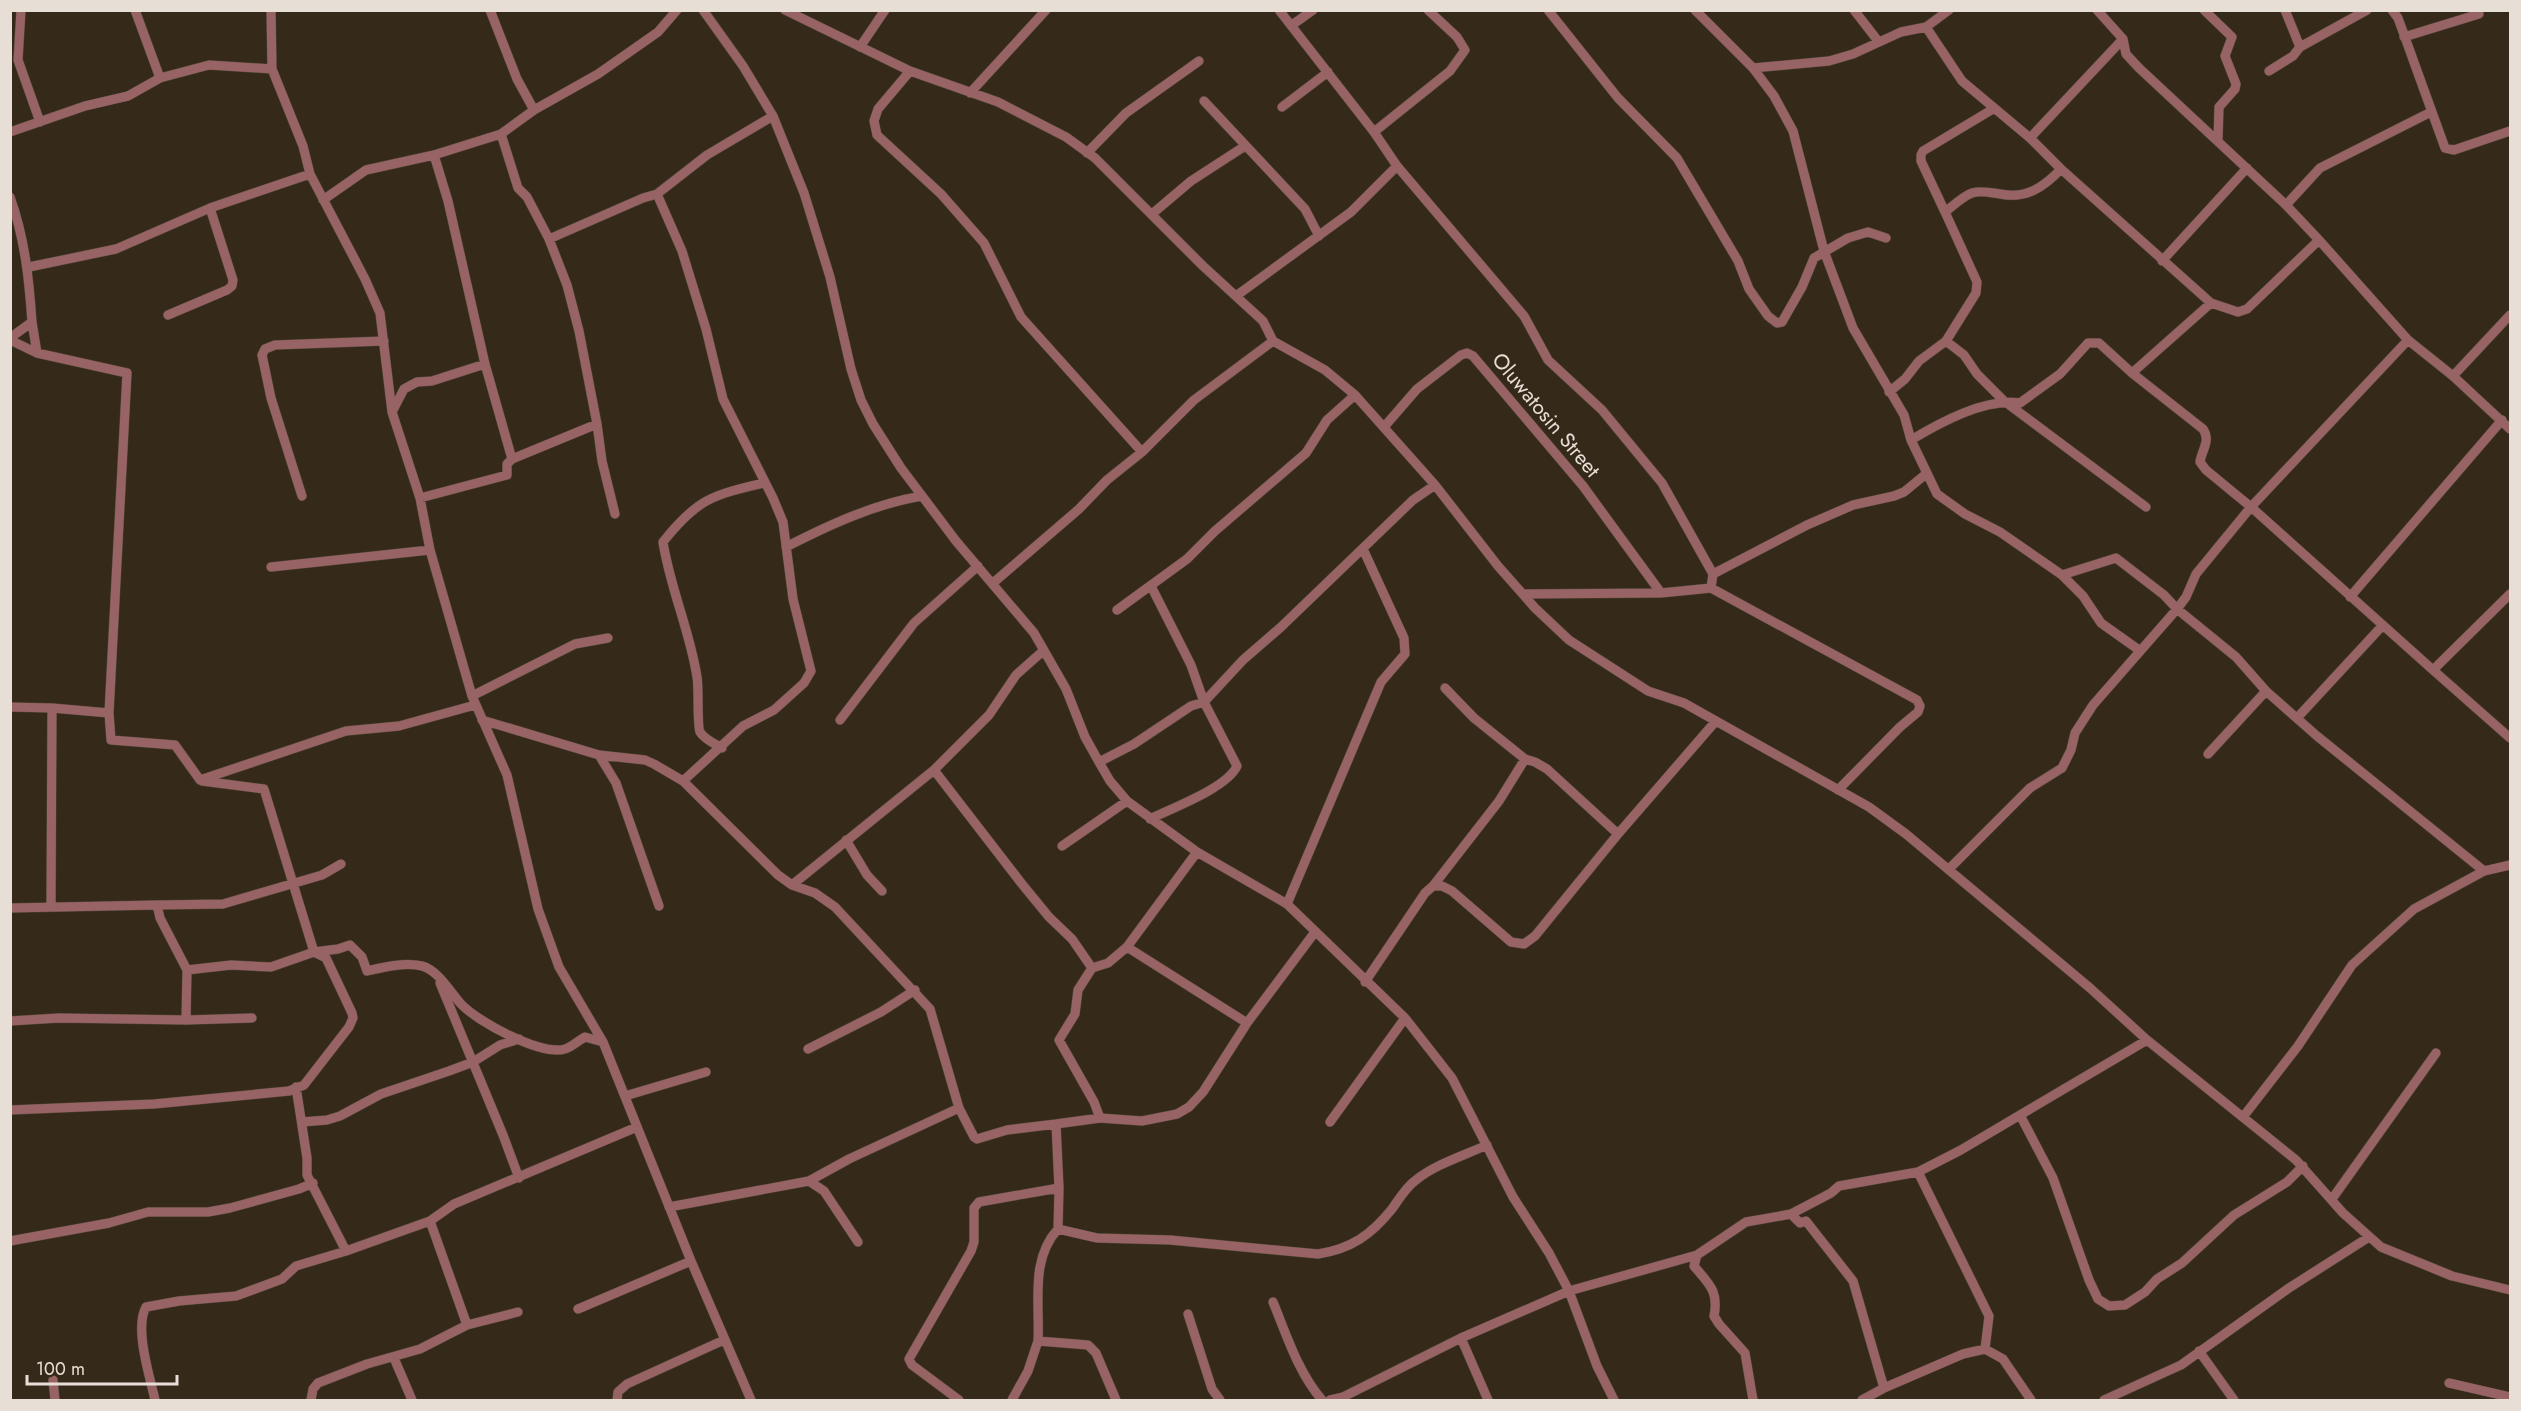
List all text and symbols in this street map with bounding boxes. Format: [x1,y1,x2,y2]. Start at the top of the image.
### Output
street label: Oluwatosin Street [1485,346,1607,484]
scale bar [27,1348,177,1386]
text: 100 m [36,1356,85,1382]

